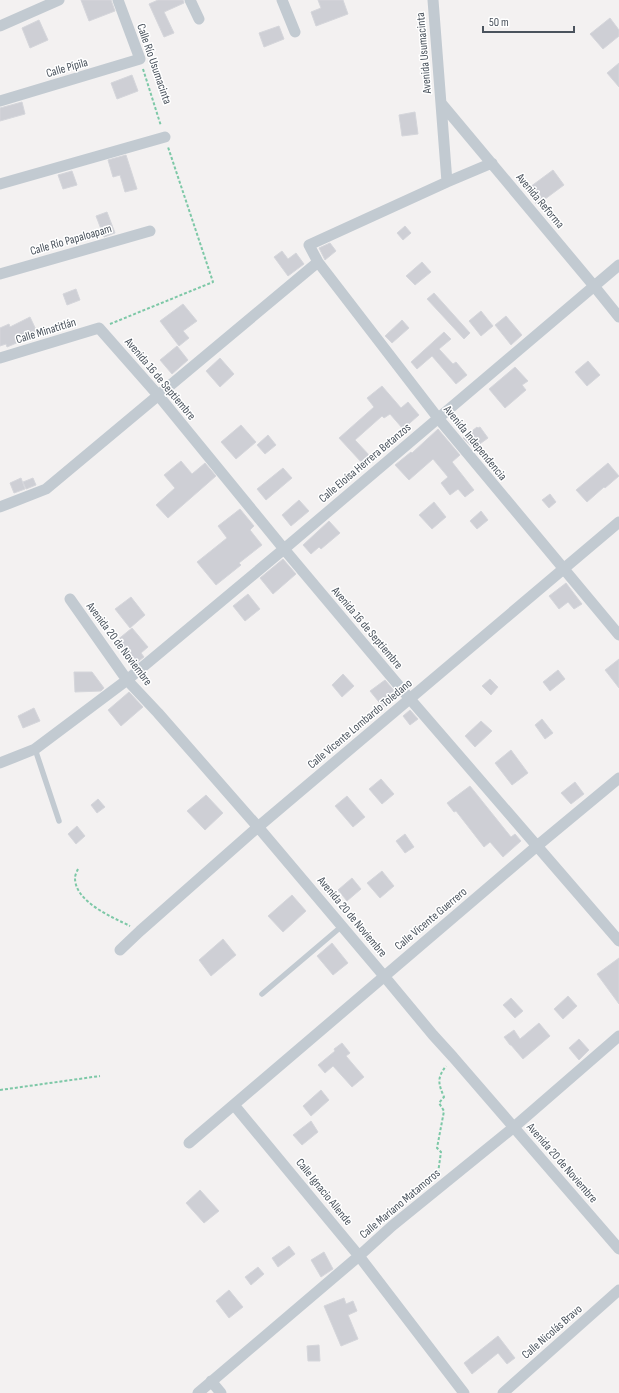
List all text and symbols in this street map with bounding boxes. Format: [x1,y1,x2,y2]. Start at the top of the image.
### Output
scale bar [483,8,574,34]
street label: Avenida Usumacinta [413,11,435,95]
text: 50 m [489,15,509,30]
street label: Calle Río Usumacinta [133,22,175,107]
street label: Calle Pípila [44,55,90,81]
street label: Avenida Reforma [512,170,568,232]
street label: Calle Río Papaloapam [28,221,114,259]
street label: Calle Minatitlán [14,315,78,347]
street label: Avenida 16 de Septiembre [121,334,199,423]
street label: Avenida Independencia [440,402,510,484]
street label: Calle Eloísa Herrera Betanzos [316,420,414,506]
street label: Avenida 16 de Septiembre [328,583,406,672]
street label: Avenida 20 de Noviembre [82,598,155,689]
street label: Calle Vicente Lombardo Toledano [305,676,415,772]
street label: Avenida 20 de Noviembre [313,873,390,961]
street label: Calle Vicente Guerrero [392,884,470,954]
street label: Avenida 20 de Noviembre [523,1119,601,1206]
street label: Calle Ignacio Allende [292,1155,356,1229]
street label: Calle Mariano Matamoros [357,1166,443,1242]
street label: Calle Nicolás Bravo [519,1302,585,1362]

